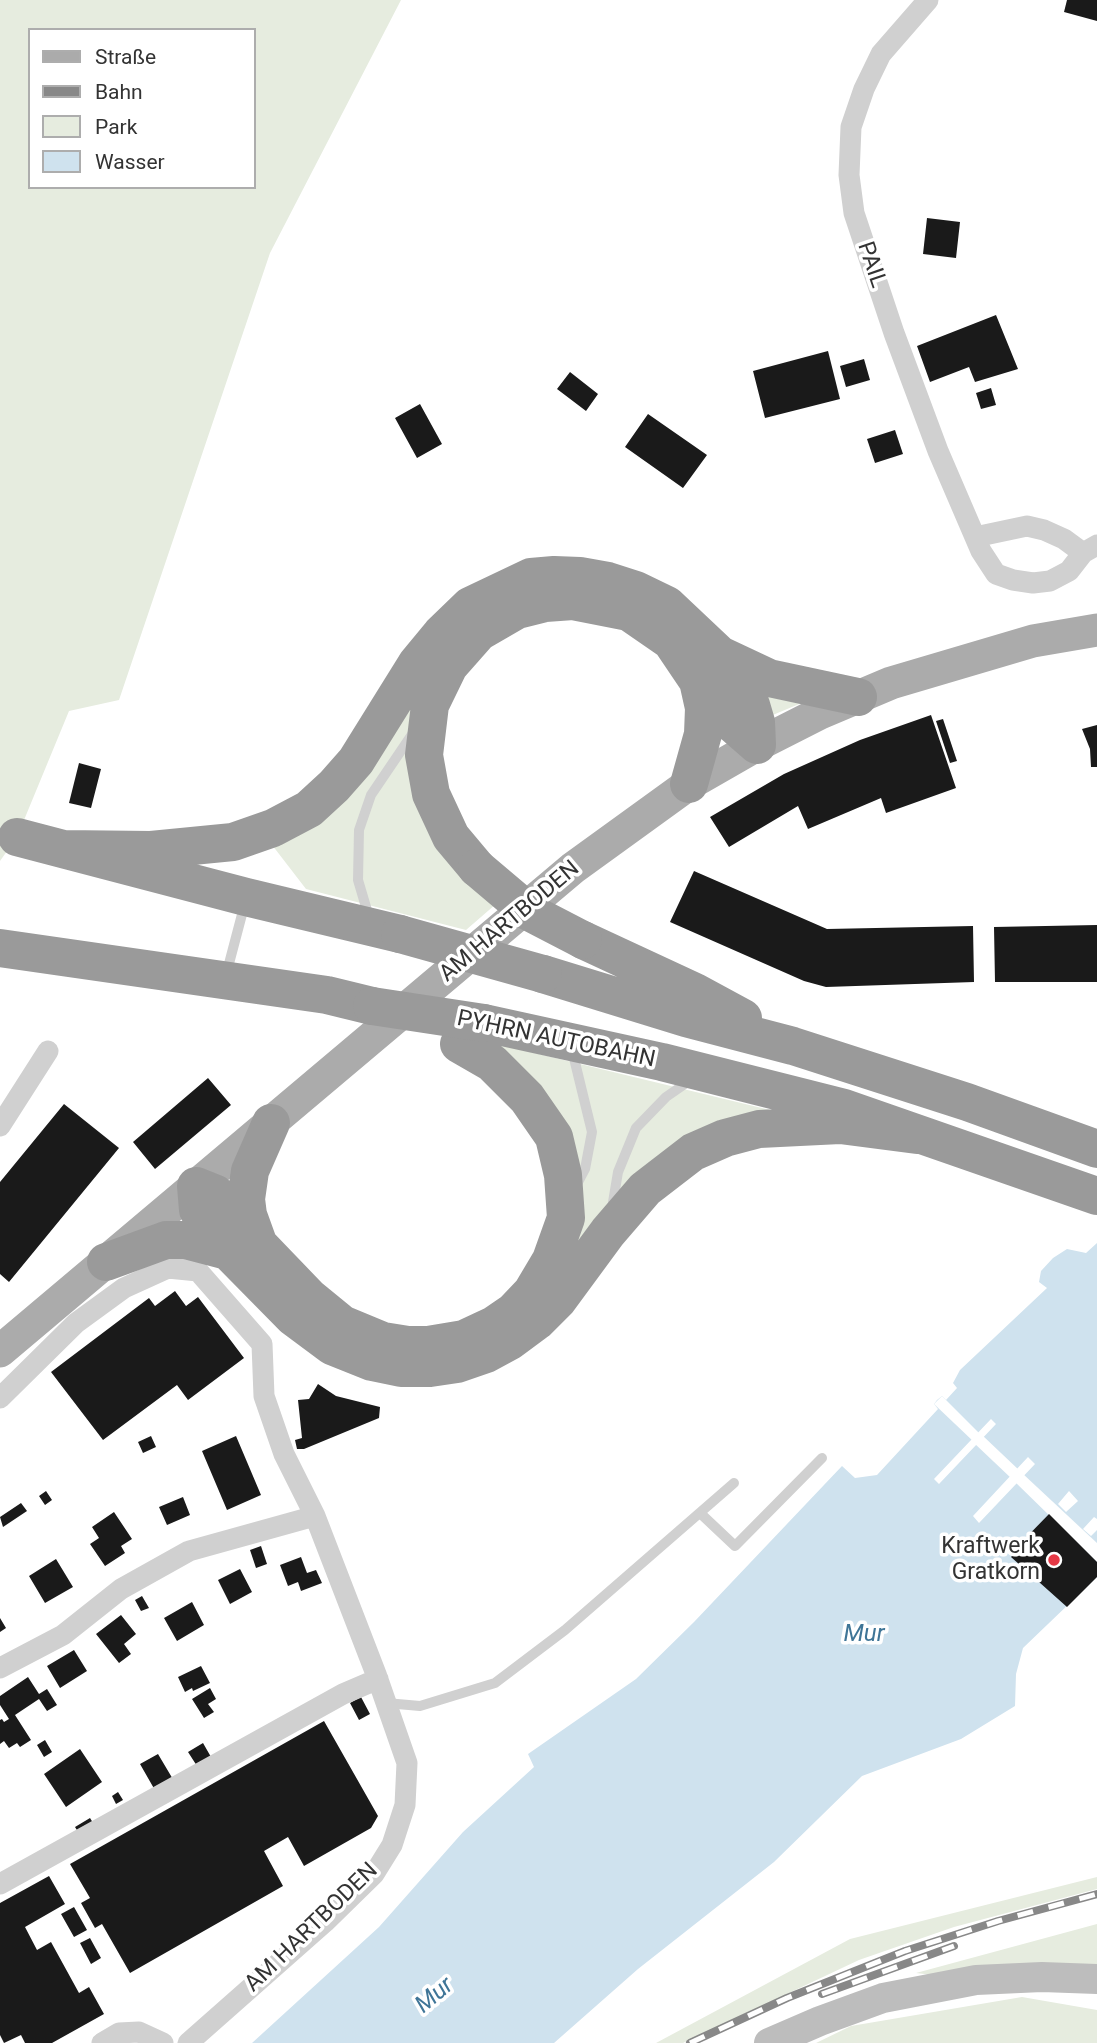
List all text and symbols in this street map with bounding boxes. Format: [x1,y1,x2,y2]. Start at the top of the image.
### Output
legend [28,28,256,189]
text: Straße [95,45,156,69]
text: Bahn [95,80,143,104]
text: Park [95,115,137,139]
text: Wasser [95,150,165,174]
street label: PAIL [850,238,892,292]
street label: AM HARTBODEN [434,855,586,989]
street label: PYHRN AUTOBAHN [454,1005,658,1075]
place label: Kraftwerk Gratkorn [941,1533,1040,1587]
marker: Kraftwerk Gratkorn [1046,1552,1062,1568]
water label: Mur [843,1621,885,1649]
street label: AM HARTBODEN [240,1858,384,1998]
water label: Mur [410,1972,460,2020]

